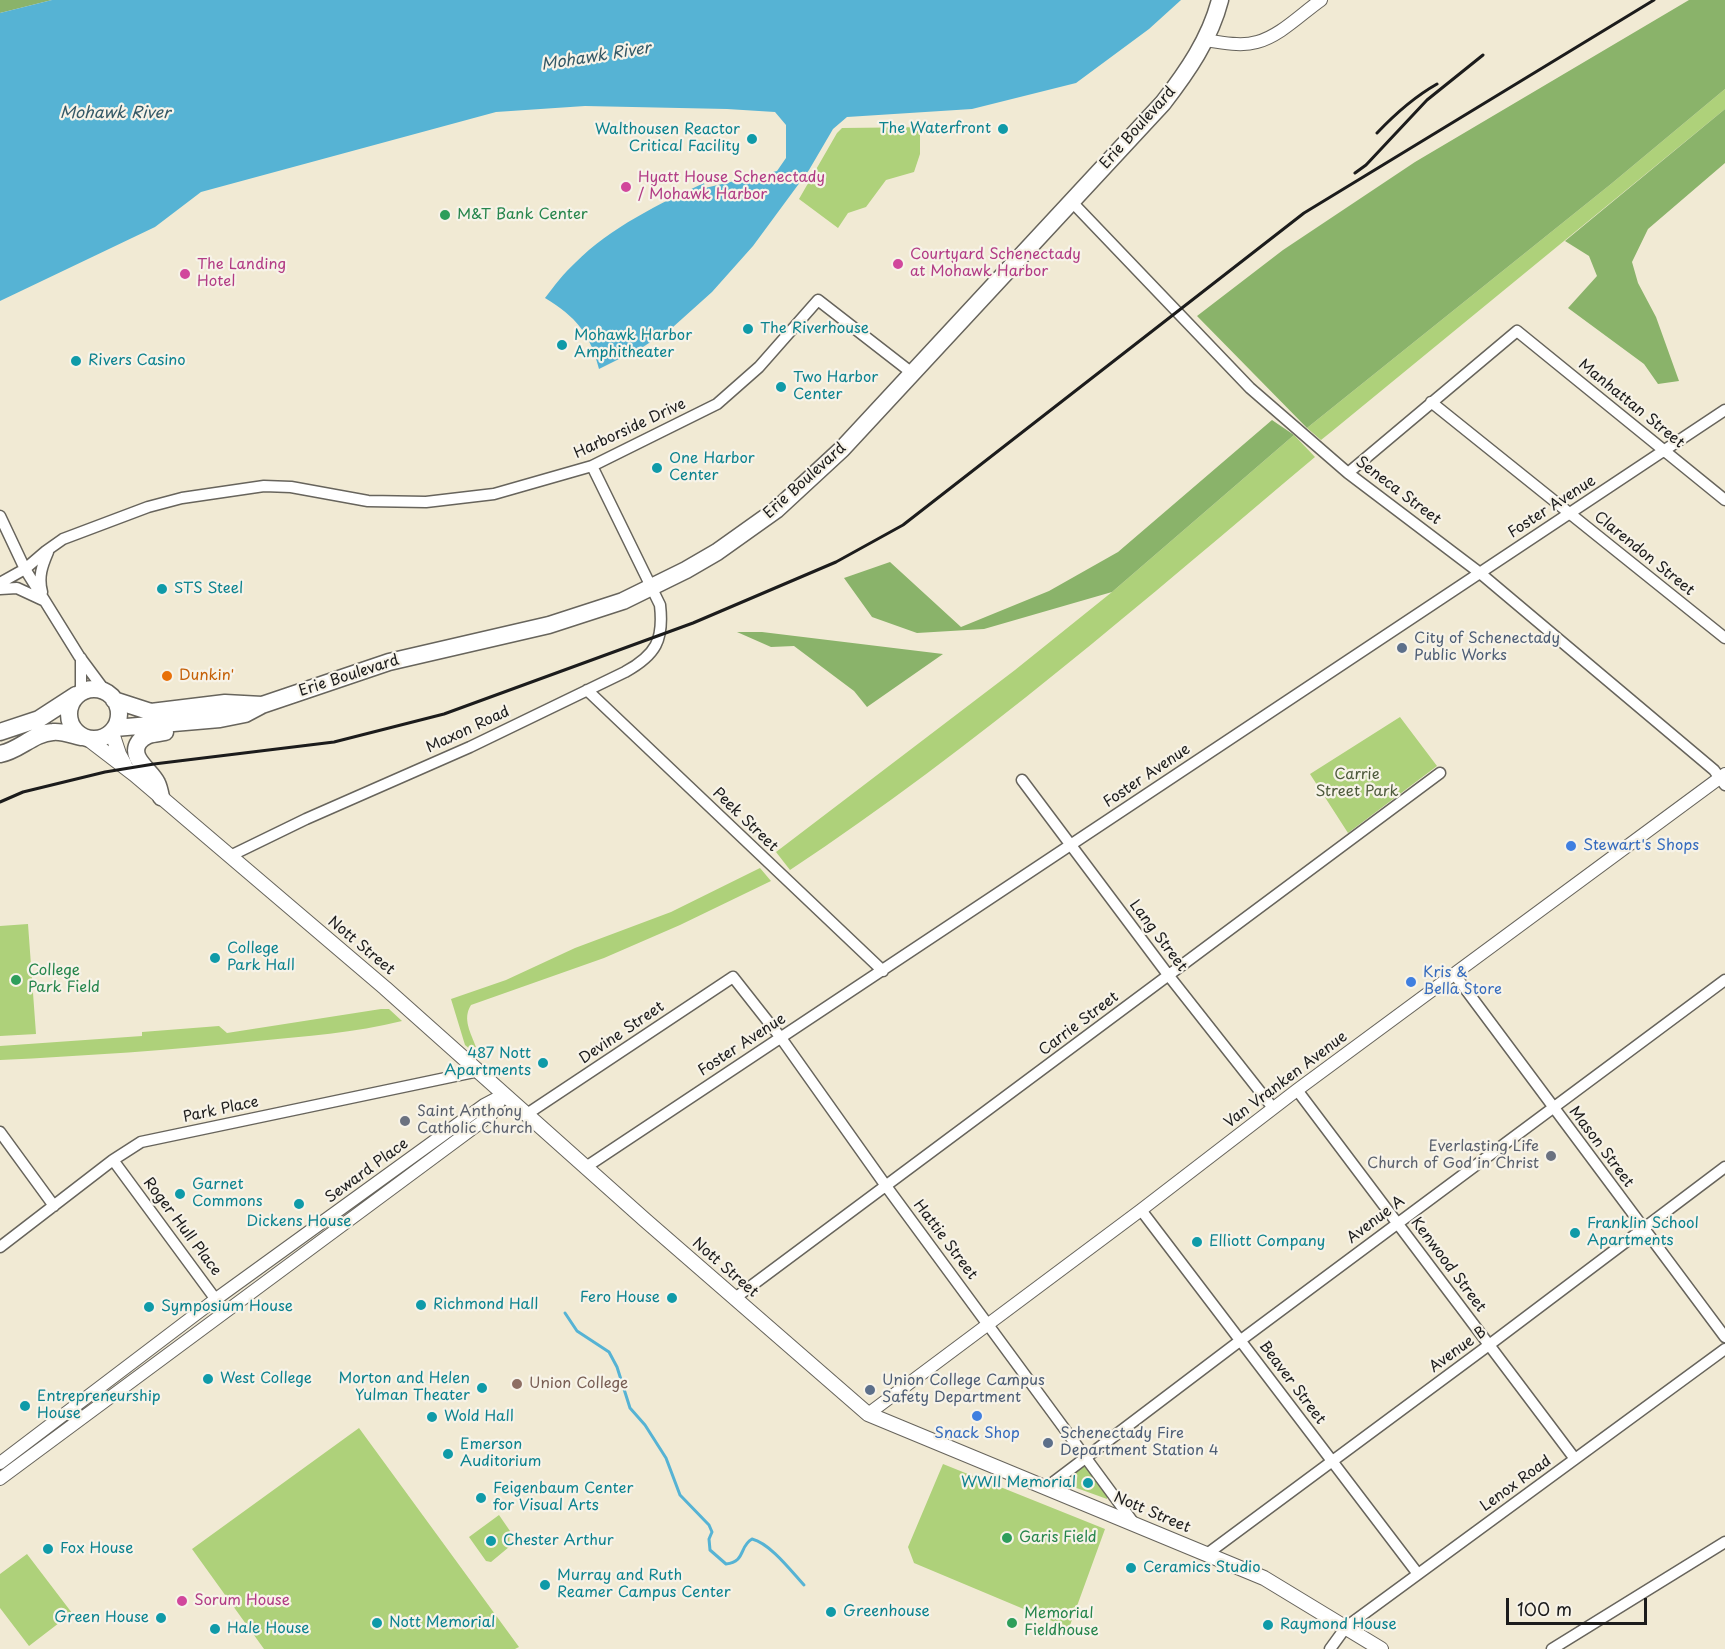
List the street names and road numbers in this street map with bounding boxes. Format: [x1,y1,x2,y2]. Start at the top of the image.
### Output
street label: Erie Boulevard [1096,83,1180,173]
street label: Manhattan Street [1574,356,1688,452]
street label: Harborside Drive [571,395,689,463]
street label: Erie Boulevard [760,439,850,523]
street label: Seneca Street [1352,453,1444,529]
street label: Foster Avenue [1505,472,1599,542]
street label: Clarendon Street [1590,508,1698,600]
street label: Erie Boulevard [297,651,401,701]
street label: Maxon Road [423,703,513,757]
street label: Foster Avenue [1100,740,1194,812]
street label: Peek Street [709,784,781,856]
street label: Lang Street [1125,897,1191,975]
street label: Nott Street [324,913,398,979]
street label: Carrie Street [1036,988,1122,1060]
street label: Devine Street [576,998,668,1068]
street label: Foster Avenue [695,1010,789,1080]
street label: Van Vranken Avenue [1221,1028,1351,1132]
street label: Park Place [182,1093,260,1127]
street label: Mason Street [1565,1103,1637,1191]
street label: Seward Place [322,1135,412,1207]
street label: Roger Hull Place [139,1174,225,1280]
street label: Avenue A [1344,1192,1408,1248]
street label: Hattie Street [909,1197,981,1283]
street label: Kenwood Street [1407,1214,1489,1316]
street label: Nott Street [688,1234,762,1302]
street label: Avenue B [1426,1323,1490,1377]
street label: Beaver Street [1255,1338,1329,1428]
street label: Lenox Road [1477,1452,1555,1516]
street label: Nott Street [1111,1489,1193,1537]

